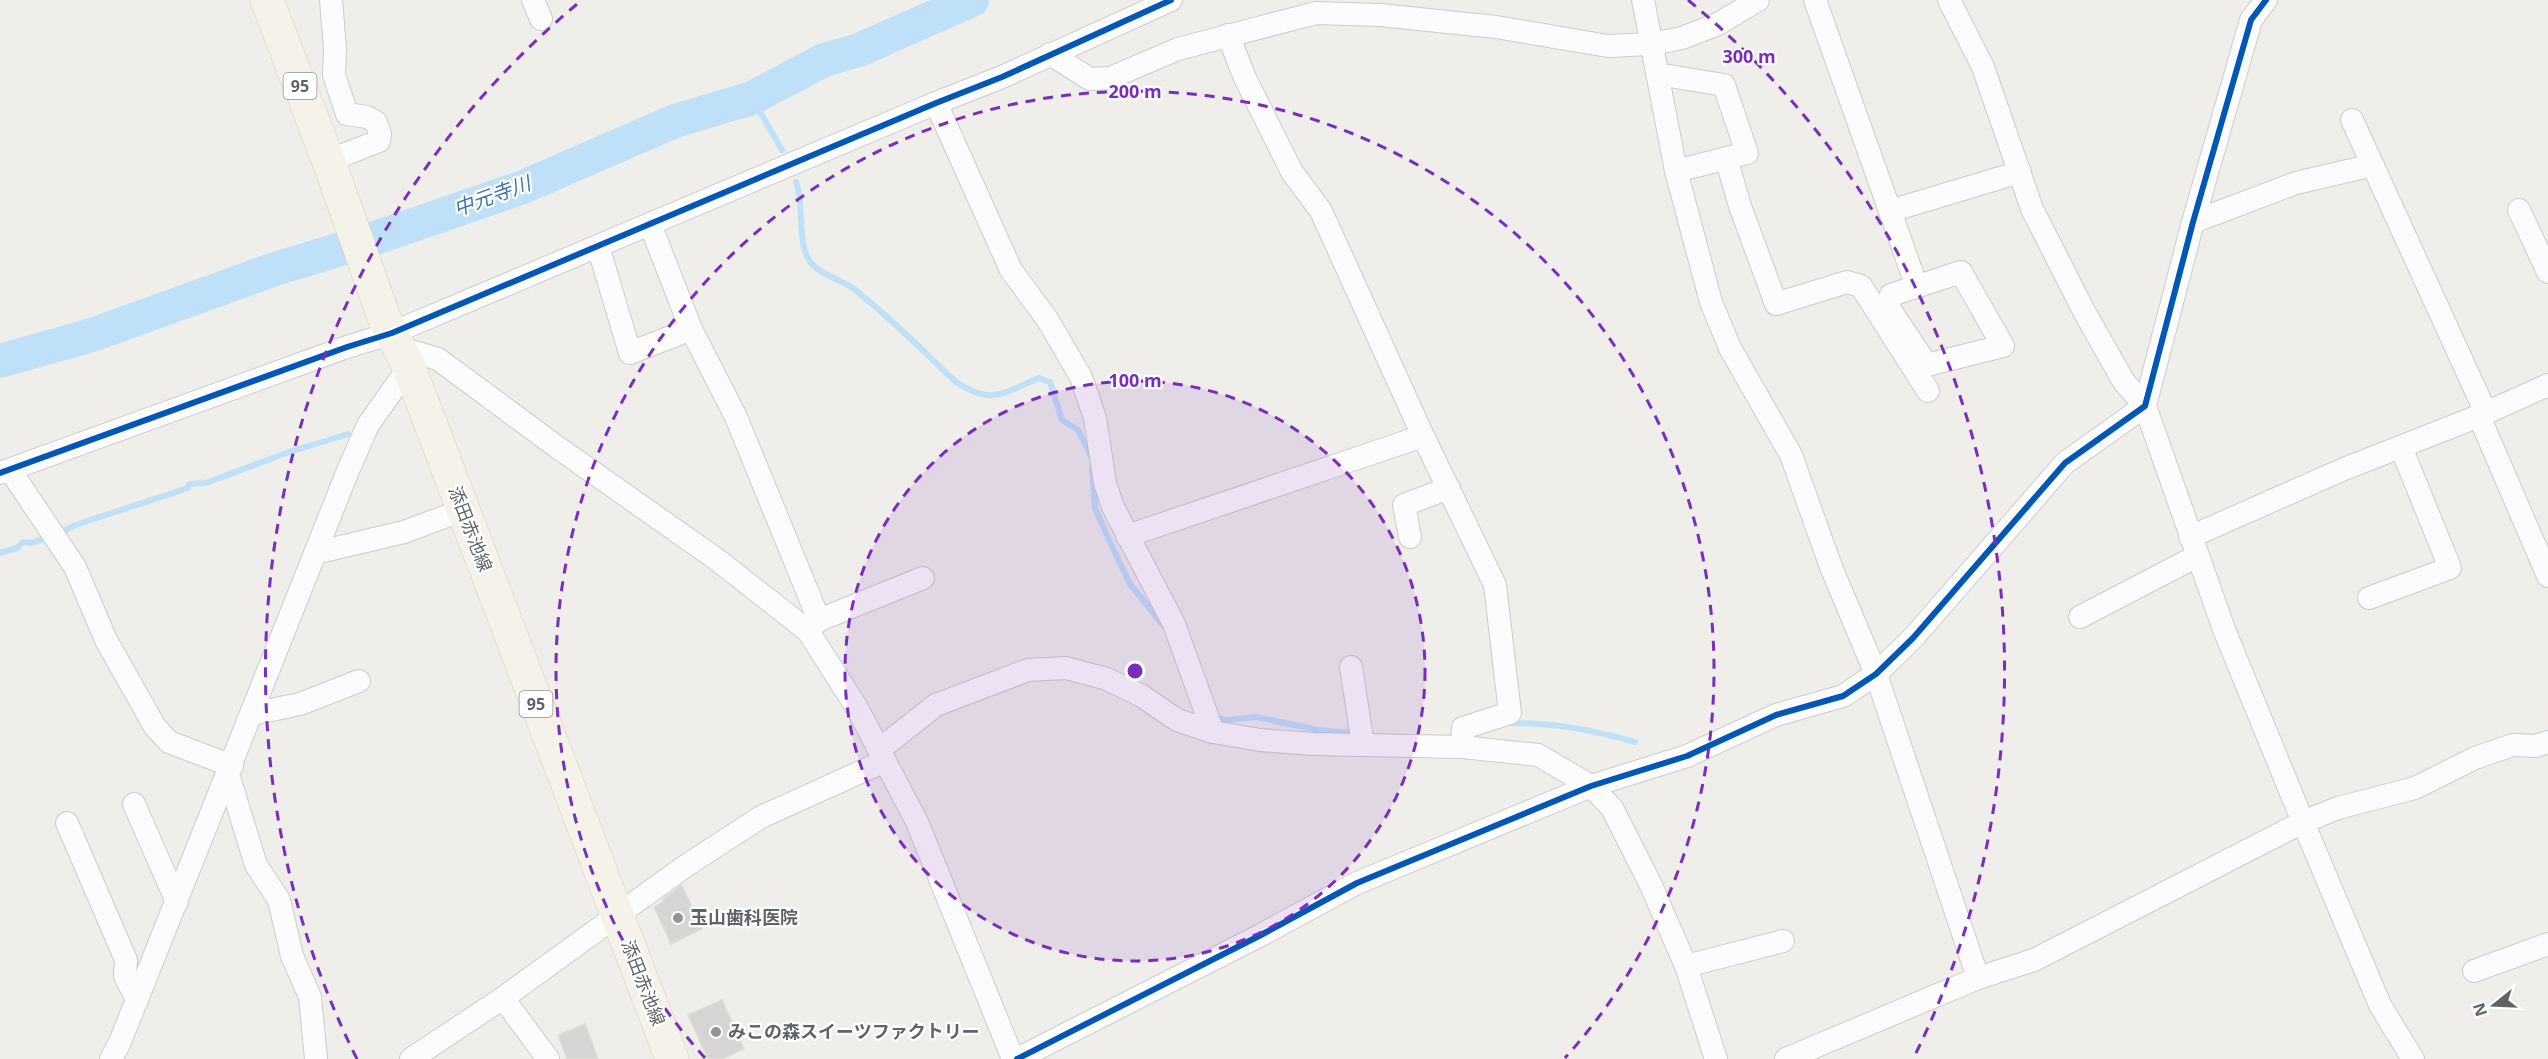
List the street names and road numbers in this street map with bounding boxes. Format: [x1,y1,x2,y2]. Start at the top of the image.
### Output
road number: 95 [284,73,316,99]
street label: 添田赤池線 [444,482,498,575]
road number: 95 [520,691,552,717]
street label: 添田赤池線 [617,936,671,1029]

